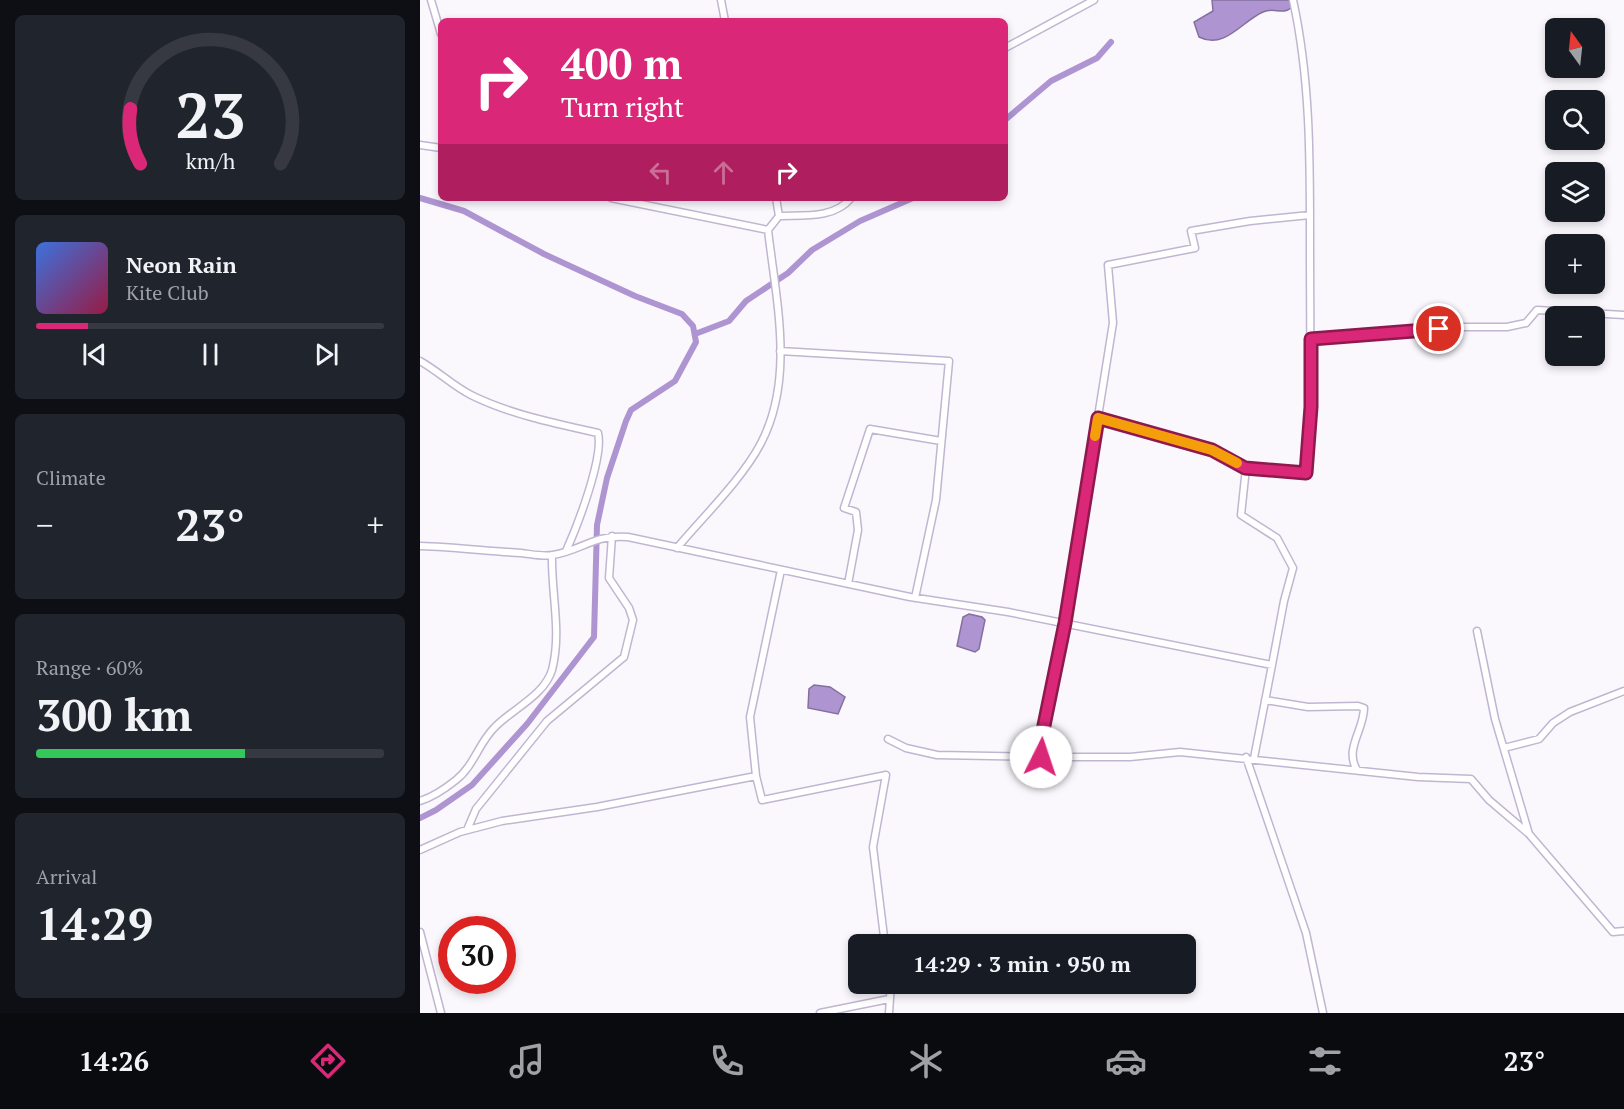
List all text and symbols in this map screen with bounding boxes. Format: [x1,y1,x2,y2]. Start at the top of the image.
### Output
north arrow [1545,18,1605,78]
map controls [1545,18,1605,366]
text: 400 m [561,35,682,91]
icon: right [462,42,540,120]
text: 23 [175,73,245,156]
text: Turn right [561,89,684,125]
button: search [1545,90,1605,150]
text: km/h [185,148,235,176]
icon: left [644,156,677,189]
icon: ahead [707,156,740,189]
icon: right [770,156,803,189]
button: layers [1545,162,1605,222]
button: + [1545,234,1605,294]
text: Neon Rain [126,250,237,279]
text: Kite Club [126,279,209,306]
pin [1413,303,1464,354]
button: − [1545,306,1605,366]
icon: arrive [1422,312,1455,345]
icon: previous [78,338,111,371]
icon: pause [194,338,227,371]
icon: next [310,338,343,371]
text: Climate [36,464,106,491]
text: 23° [175,494,245,554]
text: − [36,503,54,546]
text: + [366,503,384,546]
text: Range · 60% [36,654,143,681]
text: 300 km [36,684,192,744]
position arrow [1009,725,1073,789]
text: Arrival [36,863,97,890]
text: 14:29 [36,893,153,953]
speed limit sign: 30 [438,916,516,994]
text: 14:29 · 3 min · 950 m [913,949,1131,978]
icon: directions [307,1040,349,1082]
icon: music [506,1040,548,1082]
icon: phone [706,1040,748,1082]
icon: climate [905,1040,947,1082]
icon: car [1105,1040,1147,1082]
icon: filters [1304,1040,1346,1082]
text: 14:26 [79,1043,149,1079]
text: 23° [1504,1043,1545,1079]

